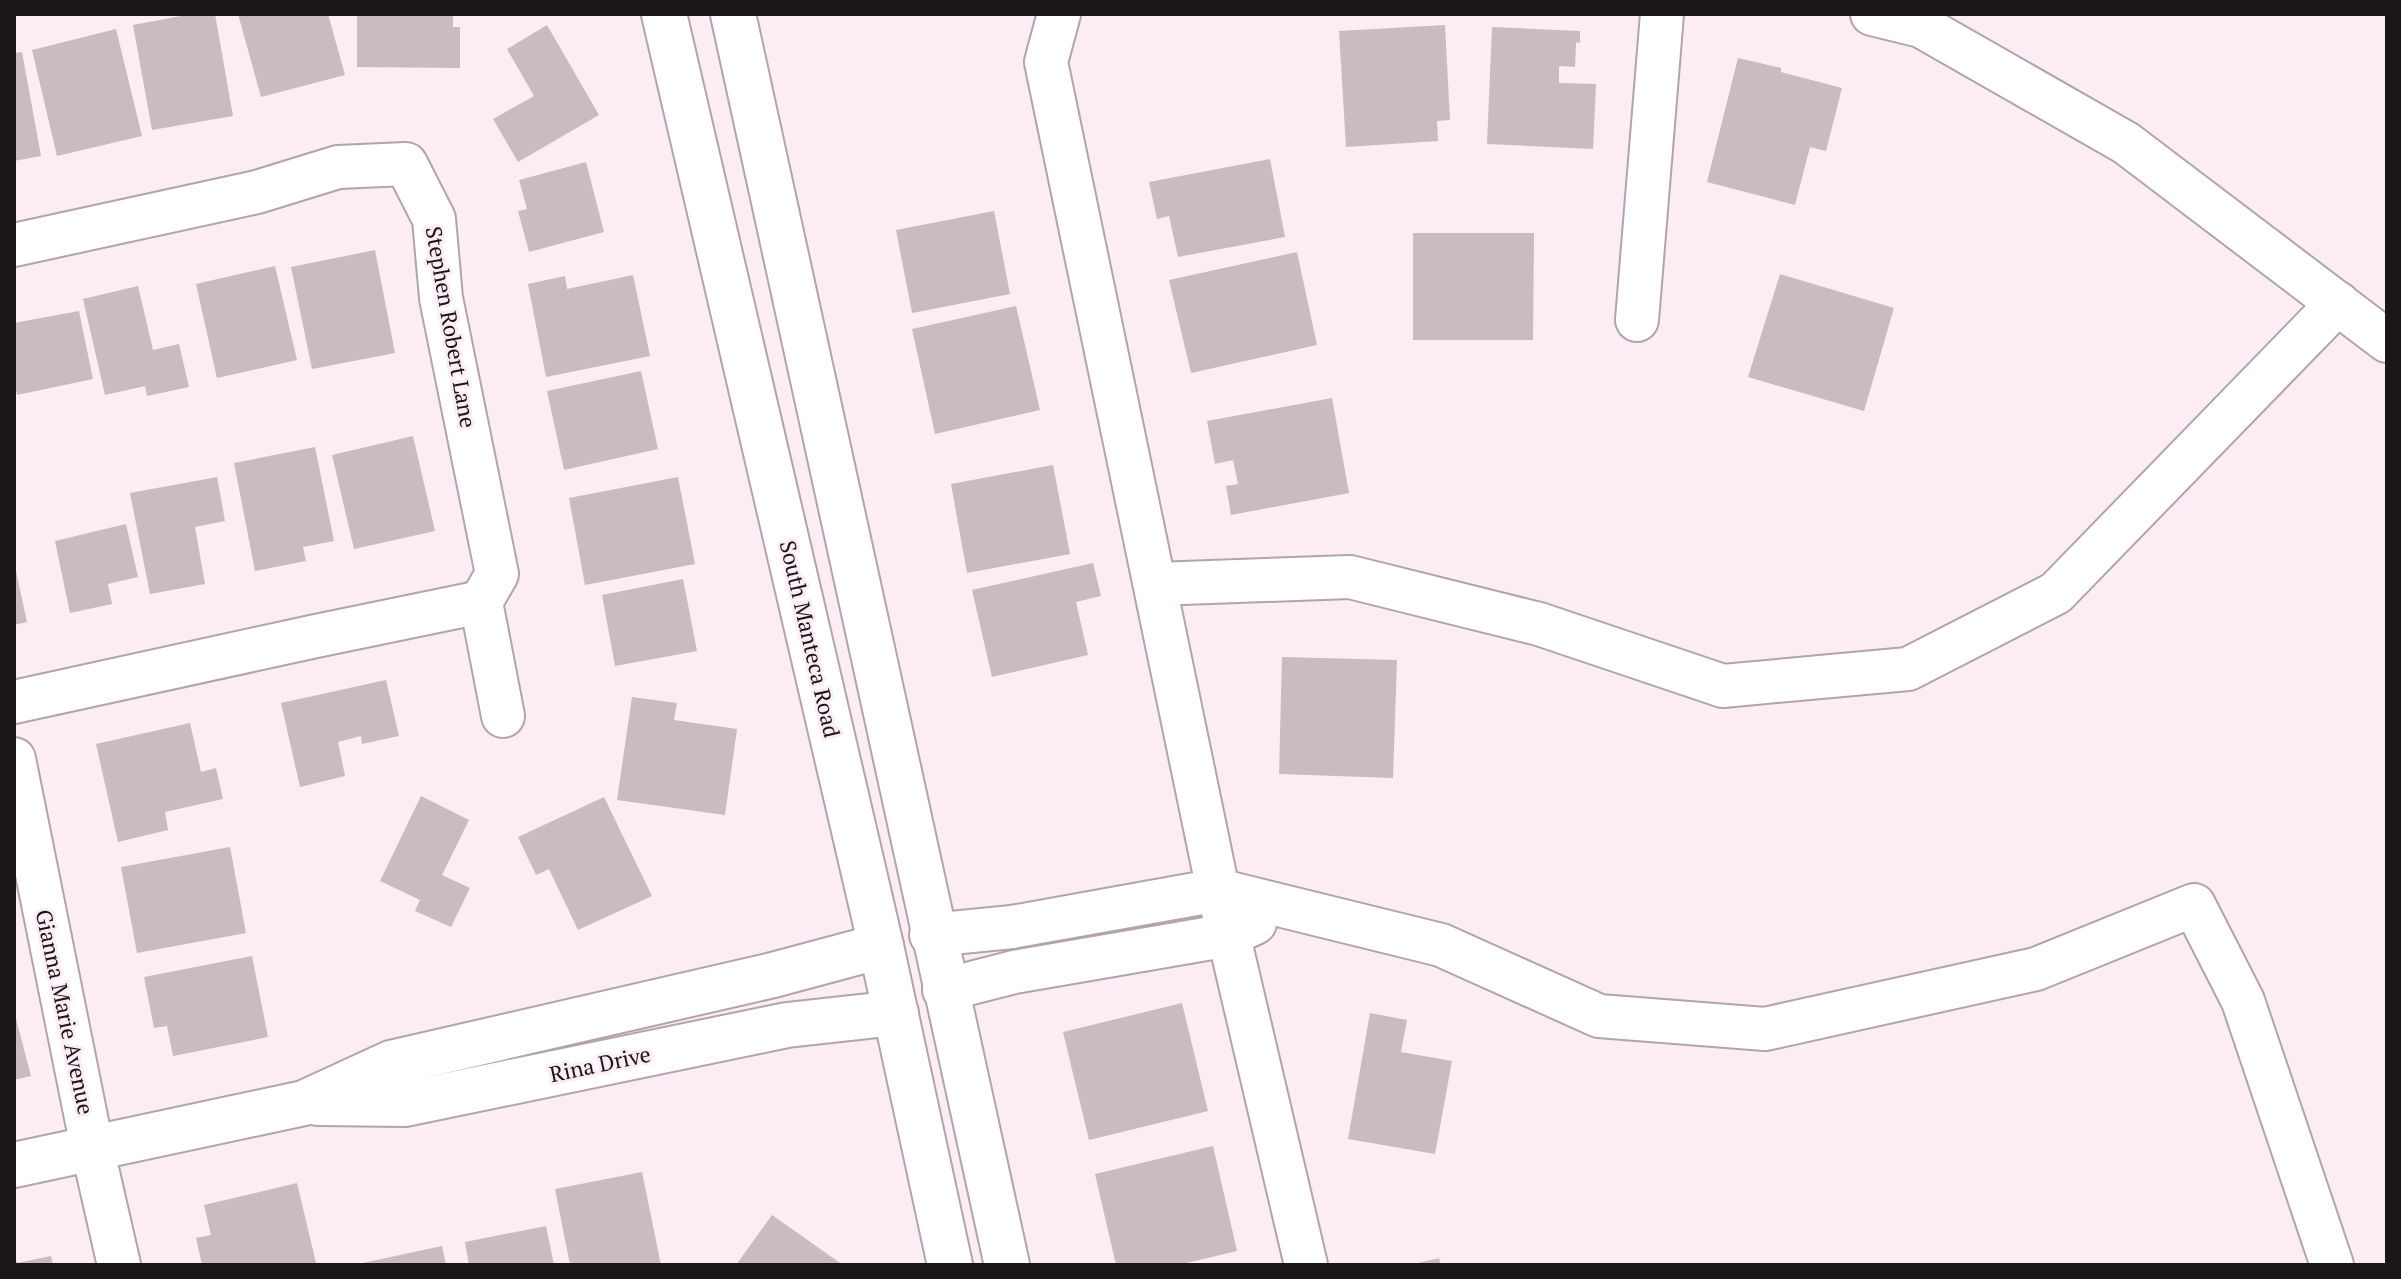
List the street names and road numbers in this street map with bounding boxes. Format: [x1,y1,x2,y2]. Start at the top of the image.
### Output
street label: Stephen Robert Lane [420,224,483,430]
street label: South Manteca Road [774,538,847,740]
street label: Gianna Marie Avenue [30,907,101,1117]
street label: Rina Drive [547,1039,653,1088]

